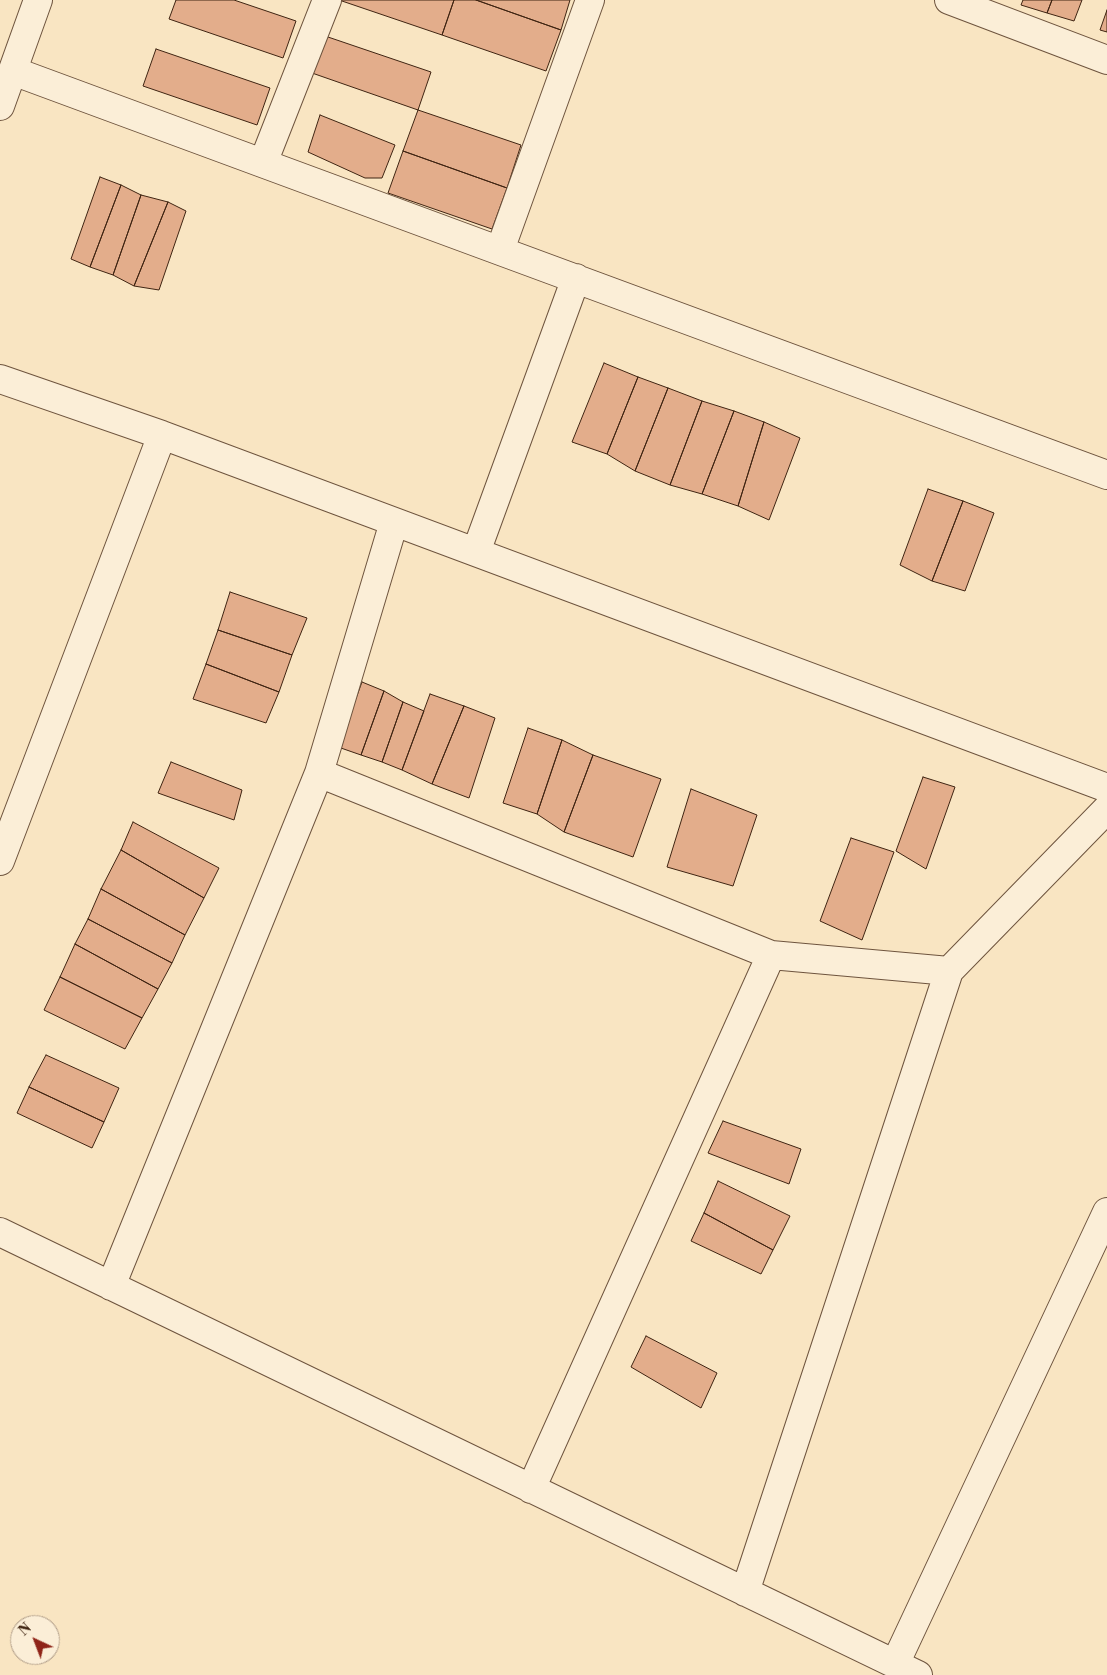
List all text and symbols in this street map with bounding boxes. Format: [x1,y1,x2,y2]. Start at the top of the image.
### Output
north arrow [10,1615,60,1665]
text: N [15,1619,36,1640]

